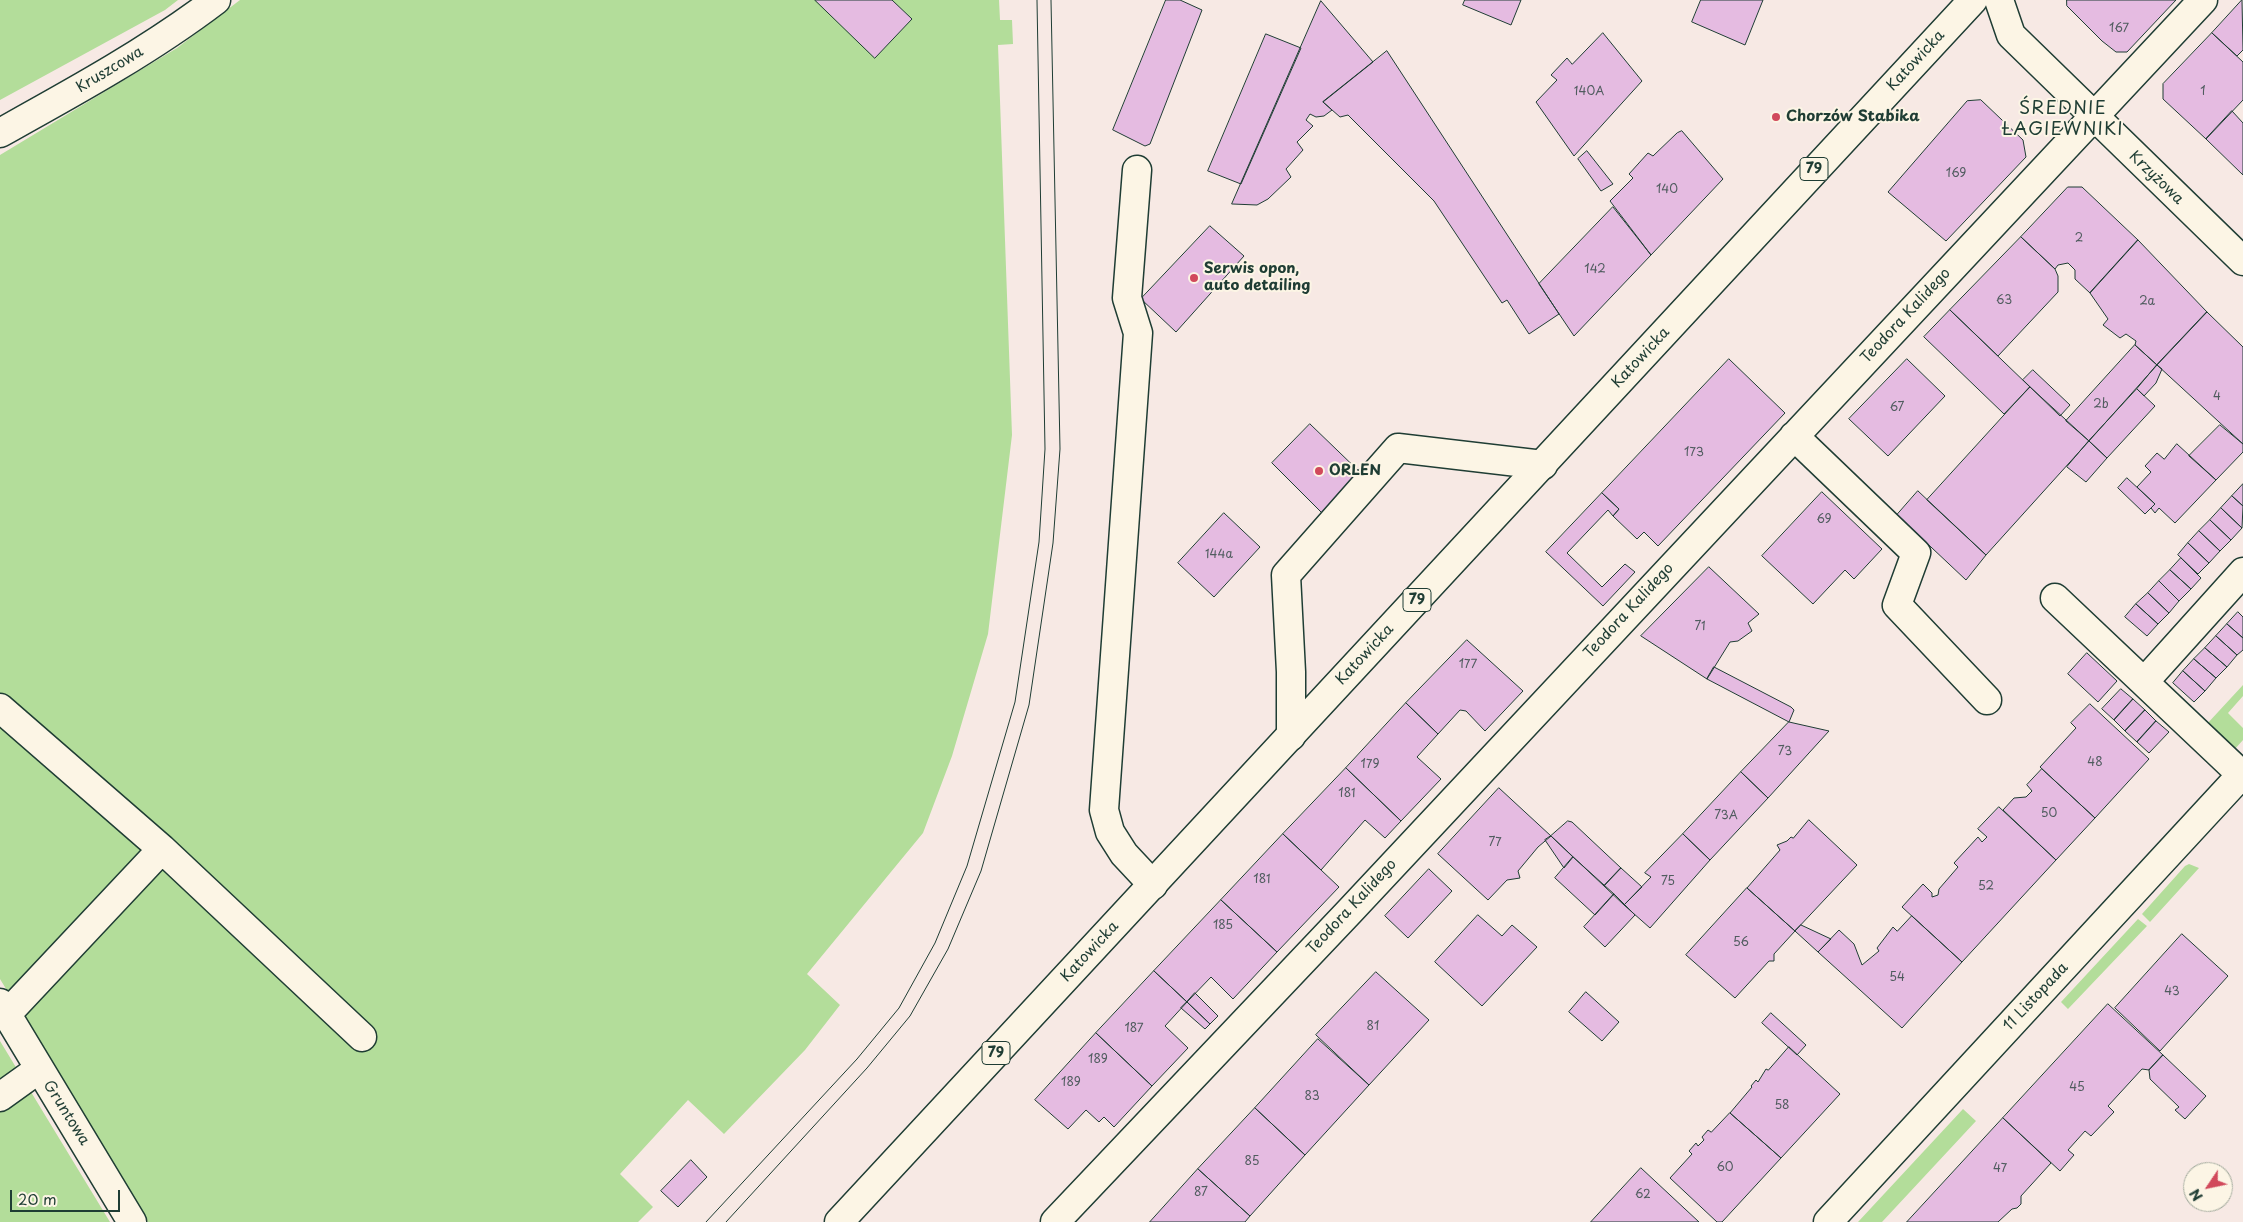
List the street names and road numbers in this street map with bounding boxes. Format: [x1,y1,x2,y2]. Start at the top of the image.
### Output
street label: Katowicka [1883,27,1949,95]
street label: Kruszcowa [73,43,147,97]
street label: Krzyżowa [2125,148,2187,208]
road number: 79 [1800,157,1828,180]
street label: Teodora Kalidego [1857,265,1955,367]
street label: Katowicka [1608,324,1674,392]
street label: Teodora Kalidego [1580,560,1678,662]
road number: 79 [1403,588,1431,612]
street label: Katowicka [1332,621,1398,689]
street label: Teodora Kalidego [1303,856,1401,958]
street label: Katowicka [1057,918,1123,986]
street label: 11 Listopada [2000,959,2072,1035]
road number: 79 [982,1042,1010,1064]
street label: Gruntowa [39,1077,93,1149]

